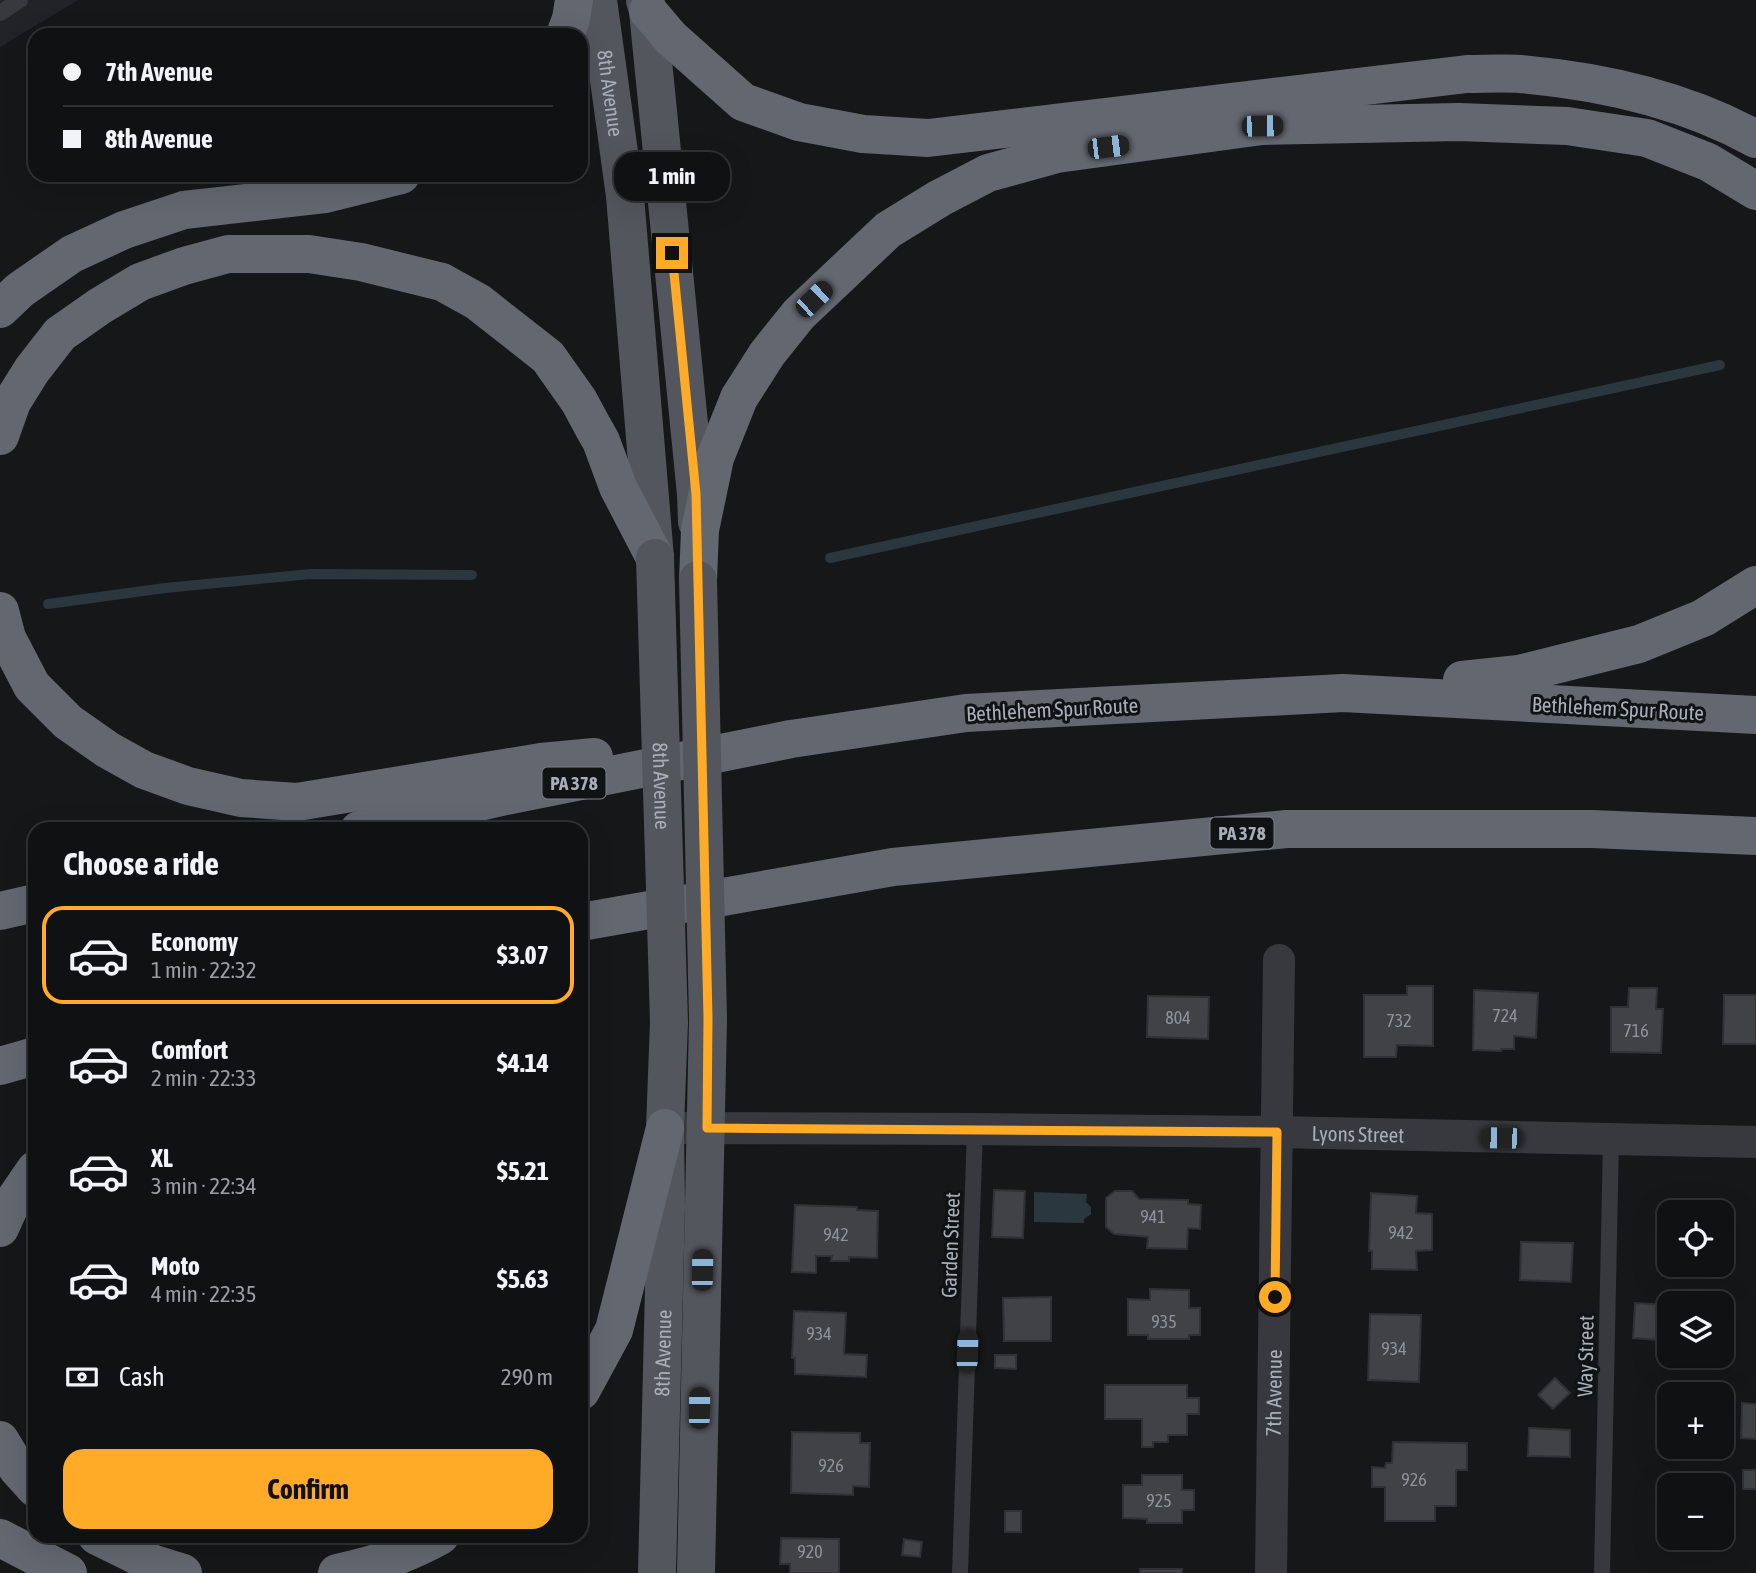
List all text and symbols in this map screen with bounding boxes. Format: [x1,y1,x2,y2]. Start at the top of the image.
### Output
street label: 8th Avenue [593,48,629,138]
text: 7th Avenue [105,57,213,87]
car [1241,115,1284,137]
text: 8th Avenue [105,124,213,154]
car [1086,134,1131,160]
callout: 1 min [614,152,730,201]
text: 1 min [649,163,695,189]
route end [656,237,688,269]
car [792,277,837,321]
street label: Bethlehem Spur Route [1531,692,1705,724]
street label: Bethlehem Spur Route [965,693,1139,725]
street label: 8th Avenue [649,742,675,830]
road number: PA 378 [542,768,606,798]
road number: PA 378 [1210,818,1274,848]
text: Choose a ride [63,845,219,882]
icon: car [67,924,130,987]
text: Economy [151,927,238,957]
text: $3.07 [497,940,549,970]
text: 1 min · 22:32 [151,957,257,983]
house number: 724 [1492,1005,1518,1026]
house number: 804 [1165,1007,1191,1028]
house number: 732 [1386,1010,1412,1031]
house number: 716 [1623,1020,1649,1041]
icon: car [67,1032,130,1095]
text: Comfort [151,1035,228,1065]
text: $4.14 [497,1048,549,1078]
text: 2 min · 22:33 [151,1065,257,1091]
street label: Lyons Street [1311,1121,1404,1147]
car [1480,1127,1523,1149]
icon: car [67,1140,130,1203]
text: XL [151,1143,173,1173]
text: $5.21 [497,1156,549,1186]
text: 3 min · 22:34 [151,1173,257,1199]
street label: Garden Street [936,1192,964,1298]
map controls [1657,1200,1734,1550]
button: locate [1657,1200,1734,1277]
house number: 941 [1140,1206,1166,1227]
house number: 942 [1388,1222,1414,1243]
house number: 942 [823,1224,849,1245]
icon: car [67,1248,130,1311]
car [692,1249,713,1291]
text: Moto [151,1251,200,1281]
text: $5.63 [497,1264,549,1294]
text: 4 min · 22:35 [151,1281,257,1307]
route start [1259,1281,1291,1313]
button: layers [1657,1291,1734,1368]
street label: 8th Avenue [649,1309,675,1397]
house number: 935 [1151,1311,1177,1332]
street label: Way Street [1572,1315,1598,1397]
house number: 934 [806,1323,832,1344]
car [956,1330,979,1372]
house number: 934 [1381,1338,1407,1359]
street label: 7th Avenue [1261,1349,1286,1437]
icon: cash [63,1358,101,1396]
text: Cash [119,1362,165,1392]
text: 290 m [501,1364,553,1390]
button: + [1657,1382,1734,1459]
car [689,1387,710,1429]
button: Confirm [63,1449,553,1529]
house number: 926 [818,1455,844,1476]
house number: 926 [1401,1469,1427,1490]
button: − [1657,1473,1734,1550]
house number: 925 [1146,1490,1172,1511]
house number: 920 [797,1541,823,1562]

